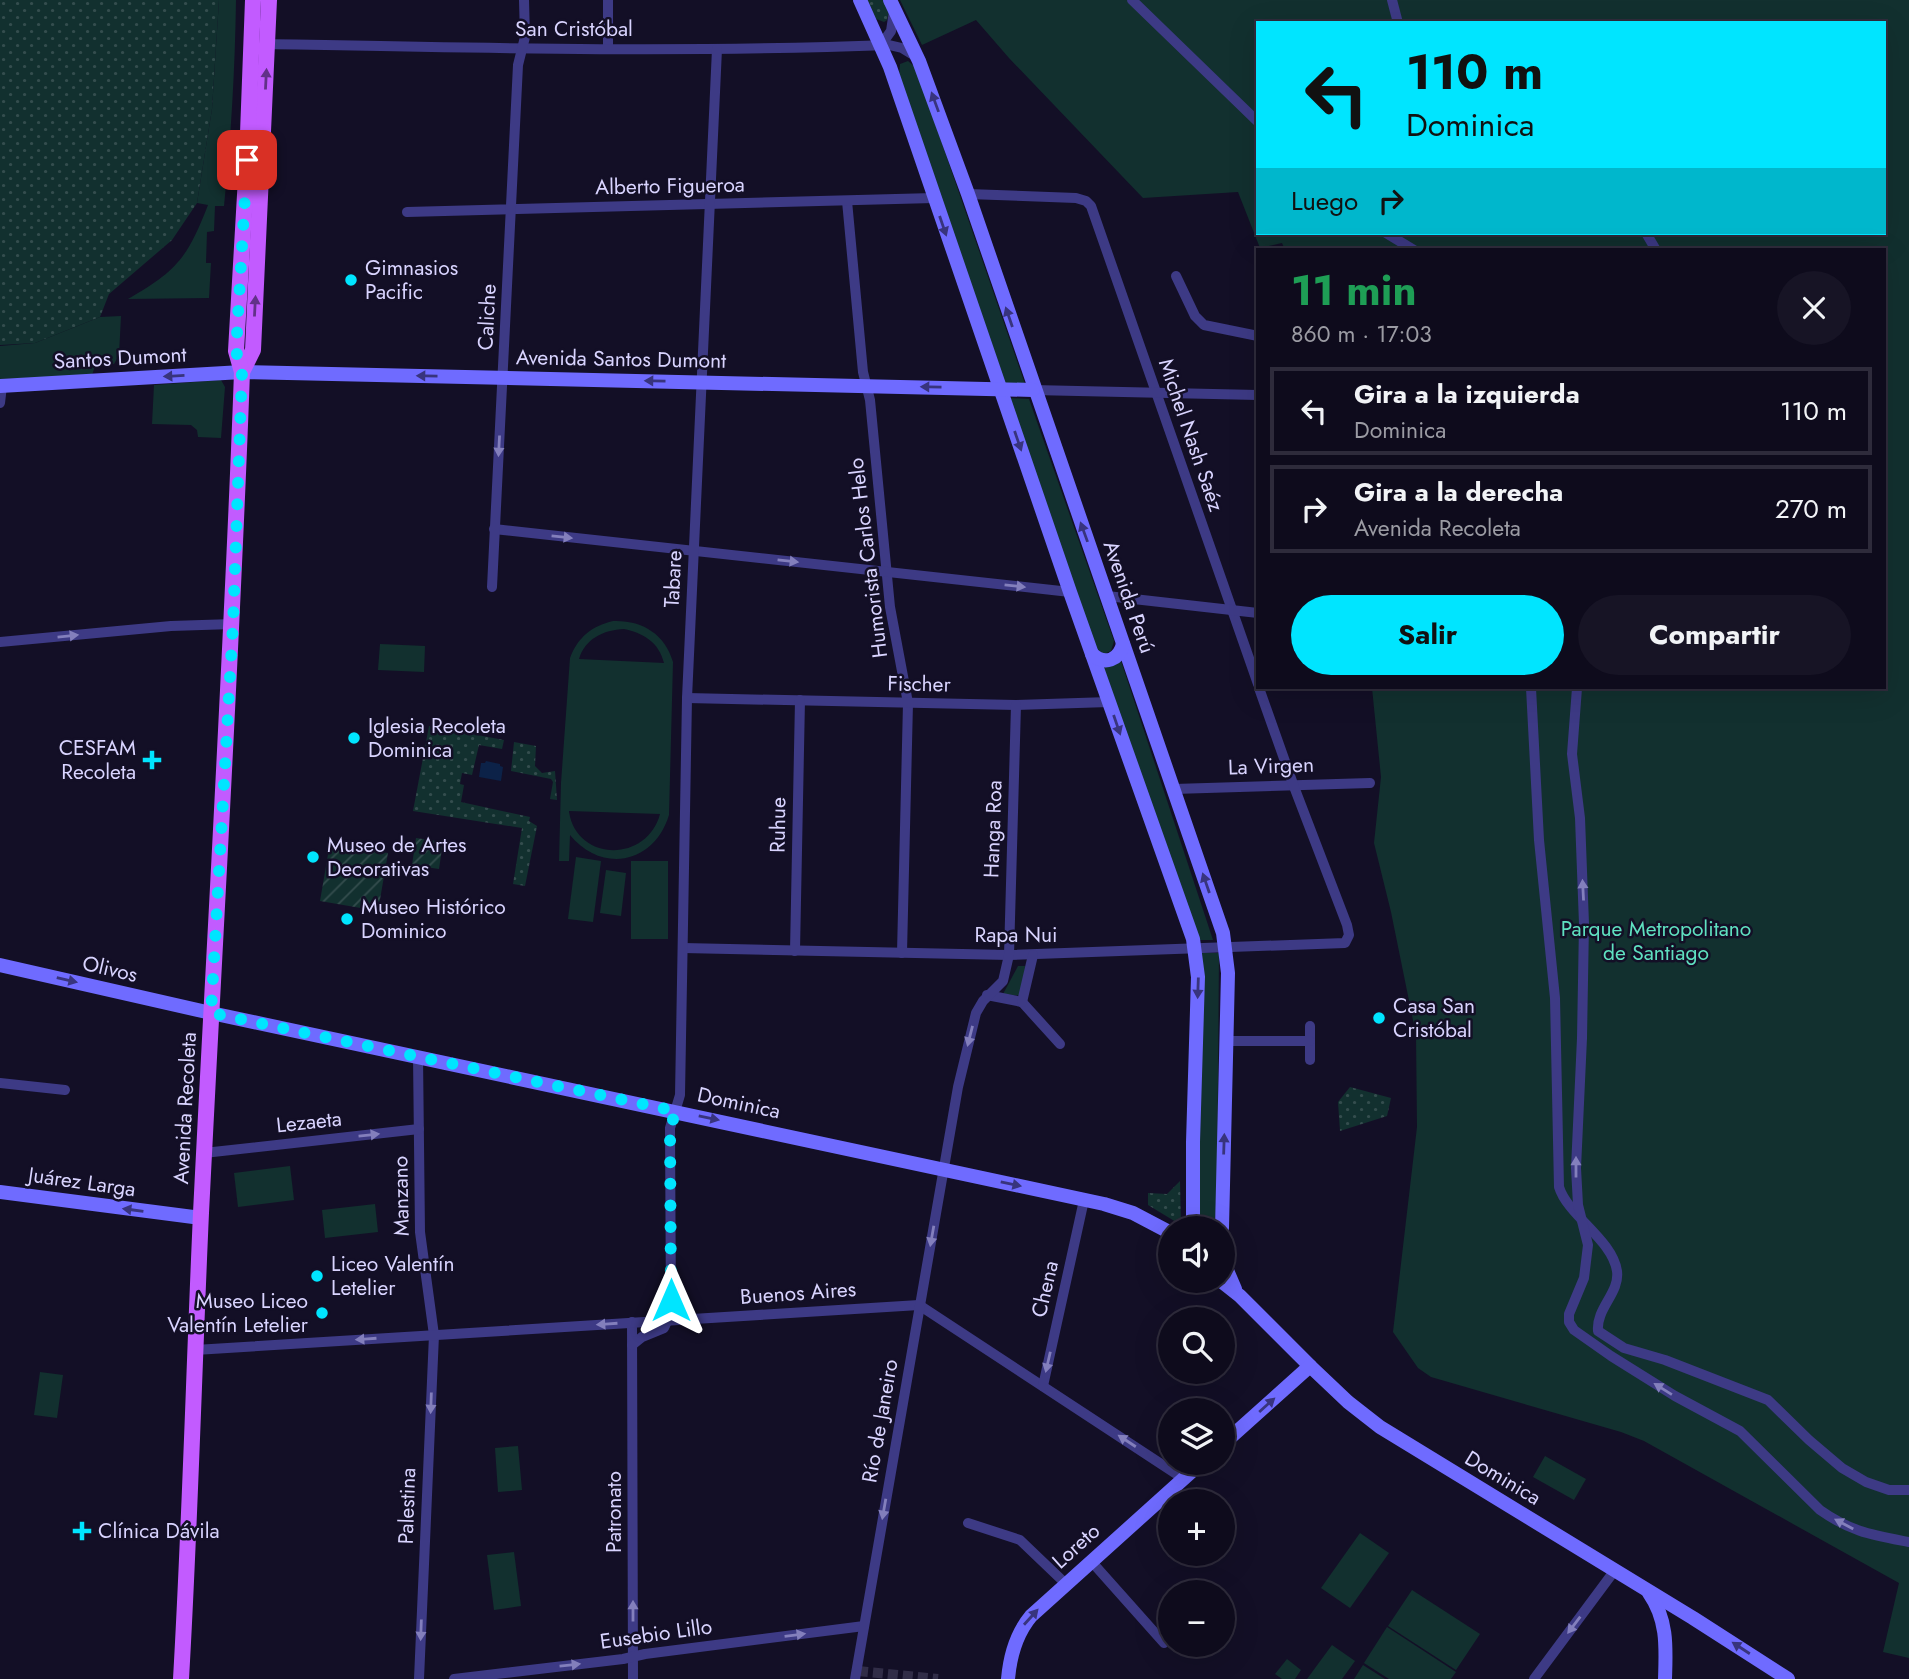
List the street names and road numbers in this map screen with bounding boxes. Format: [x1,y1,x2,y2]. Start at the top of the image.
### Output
street label: San Cristóbal [515,14,633,44]
street label: Alberto Figueroa [595,170,745,202]
street label: Caliche [470,283,504,351]
street label: Santos Dumont [53,340,187,376]
street label: Avenida Santos Dumont [515,342,727,376]
street label: Michel Nash Saéz [1151,355,1231,516]
street label: Humorista Carlos Helo [841,456,895,660]
street label: Avenida Perú [1096,537,1162,657]
street label: Tabare [657,549,689,609]
street label: Fischer [887,668,952,700]
street label: La Virgen [1228,750,1314,782]
street label: Hanga Roa [976,780,1010,878]
street label: Ruhue [763,797,793,853]
street label: Rapa Nui [975,920,1058,950]
street label: Olivos [79,948,141,990]
street label: Avenida Recoleta [166,1031,204,1185]
street label: Dominica [695,1080,783,1126]
street label: Lezaeta [275,1104,343,1140]
street label: Manzano [385,1156,417,1236]
street label: Juárez Larga [23,1159,138,1204]
street label: Chena [1024,1258,1066,1320]
street label: Buenos Aires [739,1274,857,1312]
street label: Río de Janeiro [854,1357,906,1485]
street label: Dominica [1459,1443,1547,1513]
street label: Palestina [391,1467,423,1545]
street label: Patronato [599,1471,629,1553]
street label: Loreto [1045,1516,1107,1576]
street label: Eusebio Lillo [598,1611,714,1657]

